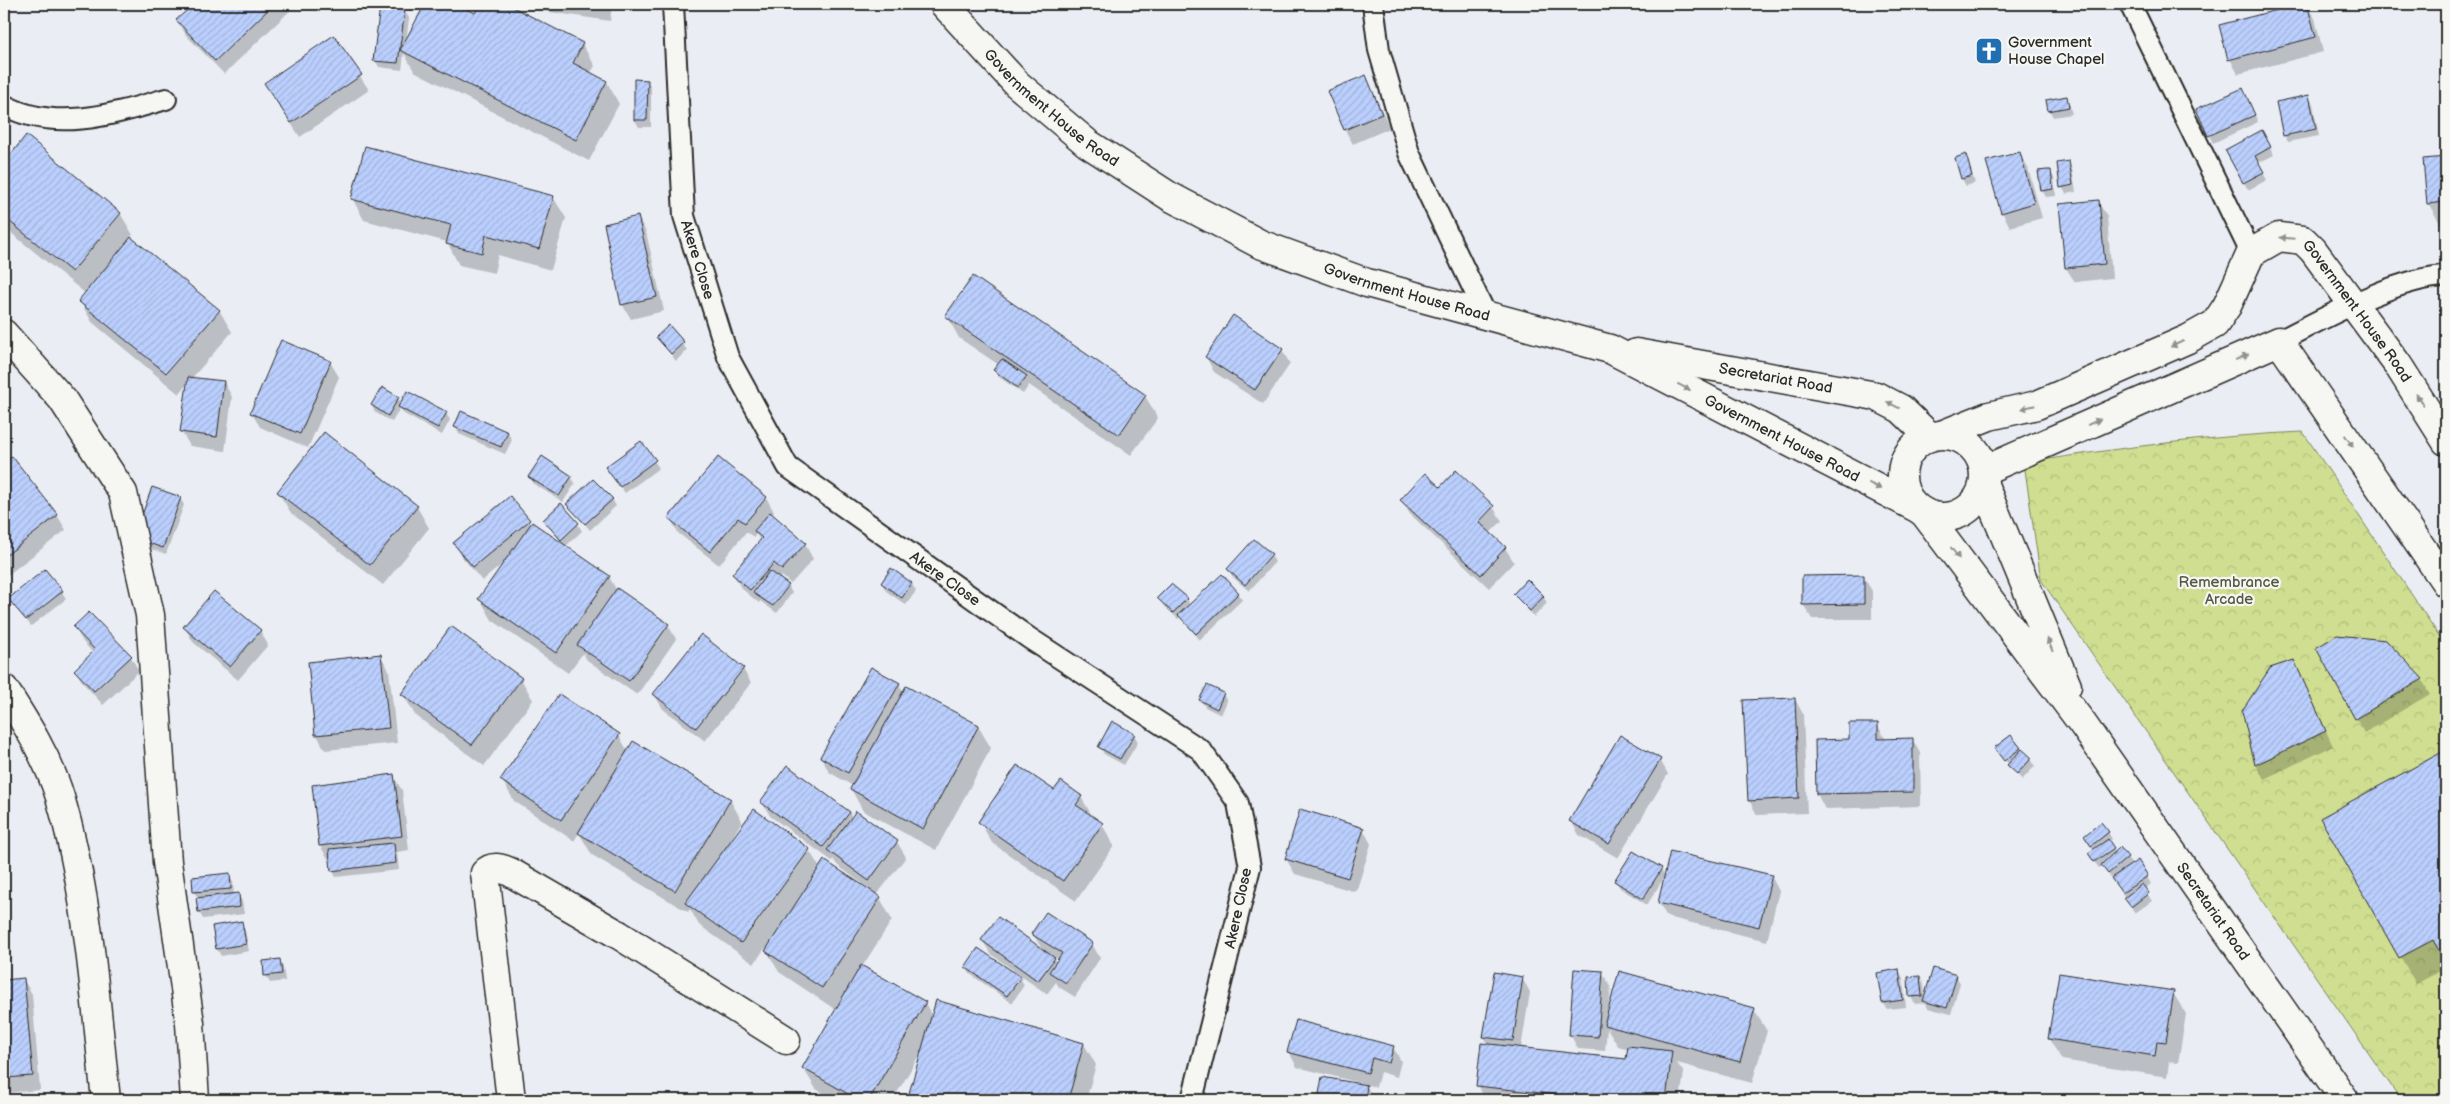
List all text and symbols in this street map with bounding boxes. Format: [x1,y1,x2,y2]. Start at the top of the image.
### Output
place label: Government House Chapel [2008,33,2104,69]
church icon: Government House Chapel [1974,36,2004,66]
street label: Government House Road [980,45,1122,171]
street label: Akere Close [676,218,718,302]
one-way arrow [2279,234,2295,242]
street label: Government House Road [2298,236,2415,386]
street label: Government House Road [1321,259,1492,326]
one-way arrow [2170,340,2184,348]
one-way arrow [2235,352,2249,360]
street label: Secretariat Road [1717,359,1834,398]
one-way arrow [1677,383,1691,391]
street label: Government House Road [1701,391,1863,487]
one-way arrow [2416,393,2425,406]
one-way arrow [1886,401,1900,409]
one-way arrow [2020,403,2035,411]
one-way arrow [2087,418,2101,426]
one-way arrow [2344,435,2354,448]
one-way arrow [1868,482,1882,490]
one-way arrow [1949,546,1960,559]
street label: Akere Close [906,547,984,610]
park label: Remembrance Arcade [2179,573,2279,609]
one-way arrow [2046,638,2054,652]
street label: Secretariat Road [2172,859,2254,964]
street label: Akere Close [1221,866,1256,950]

